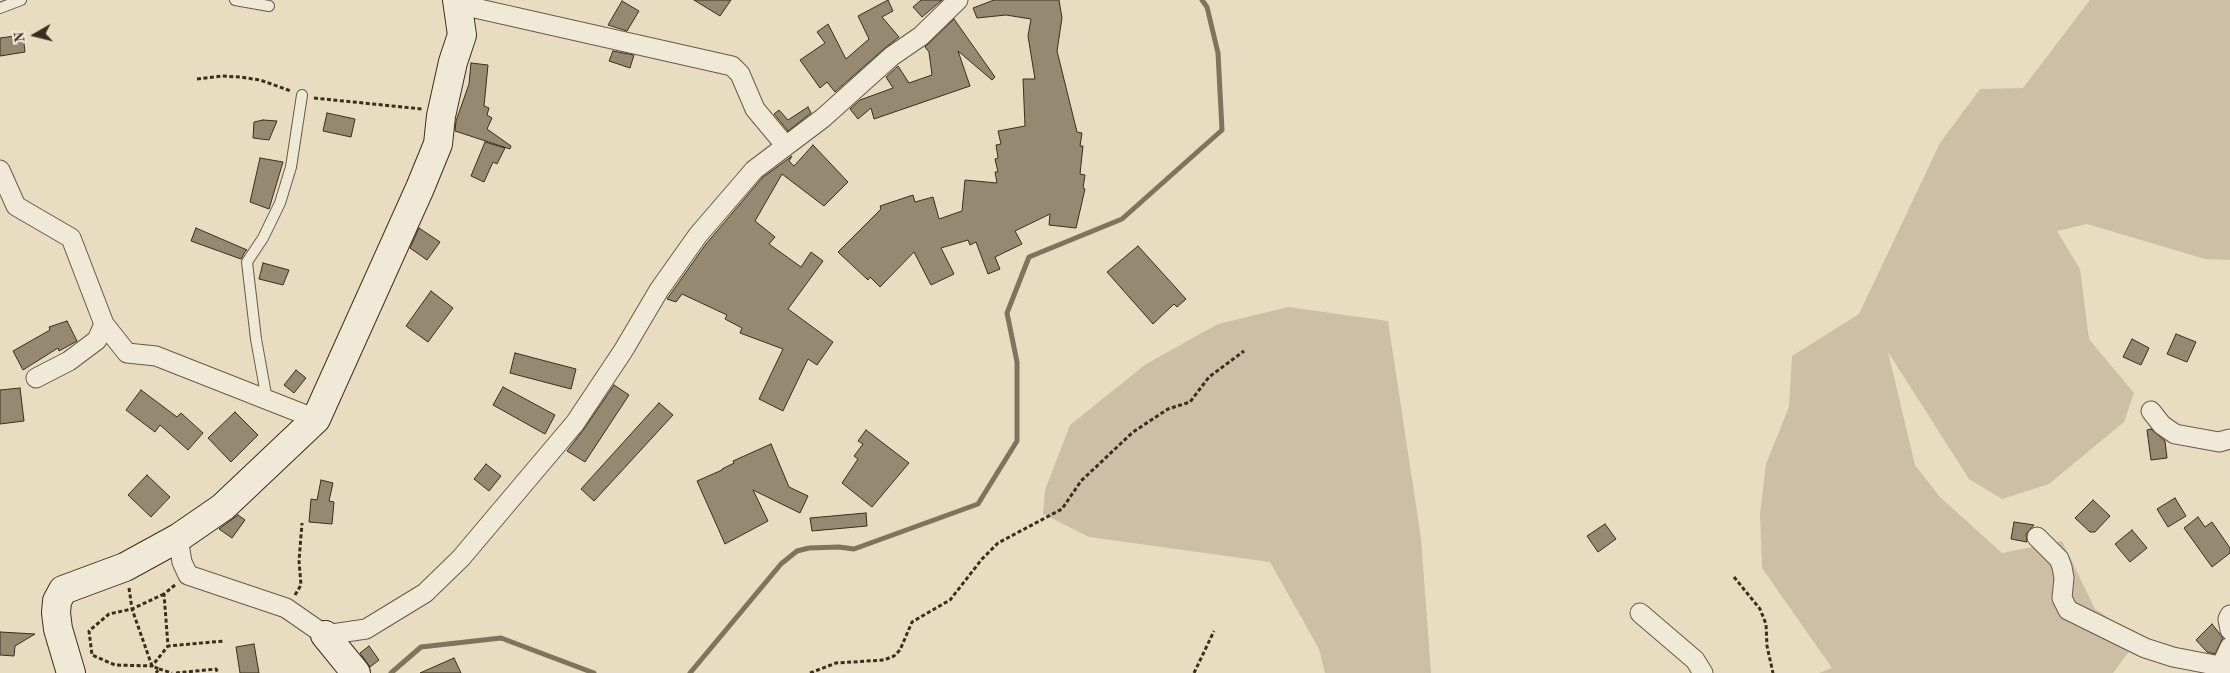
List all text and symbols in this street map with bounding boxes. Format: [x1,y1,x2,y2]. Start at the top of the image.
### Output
north arrow [10,10,60,60]
text: N [12,31,28,43]

